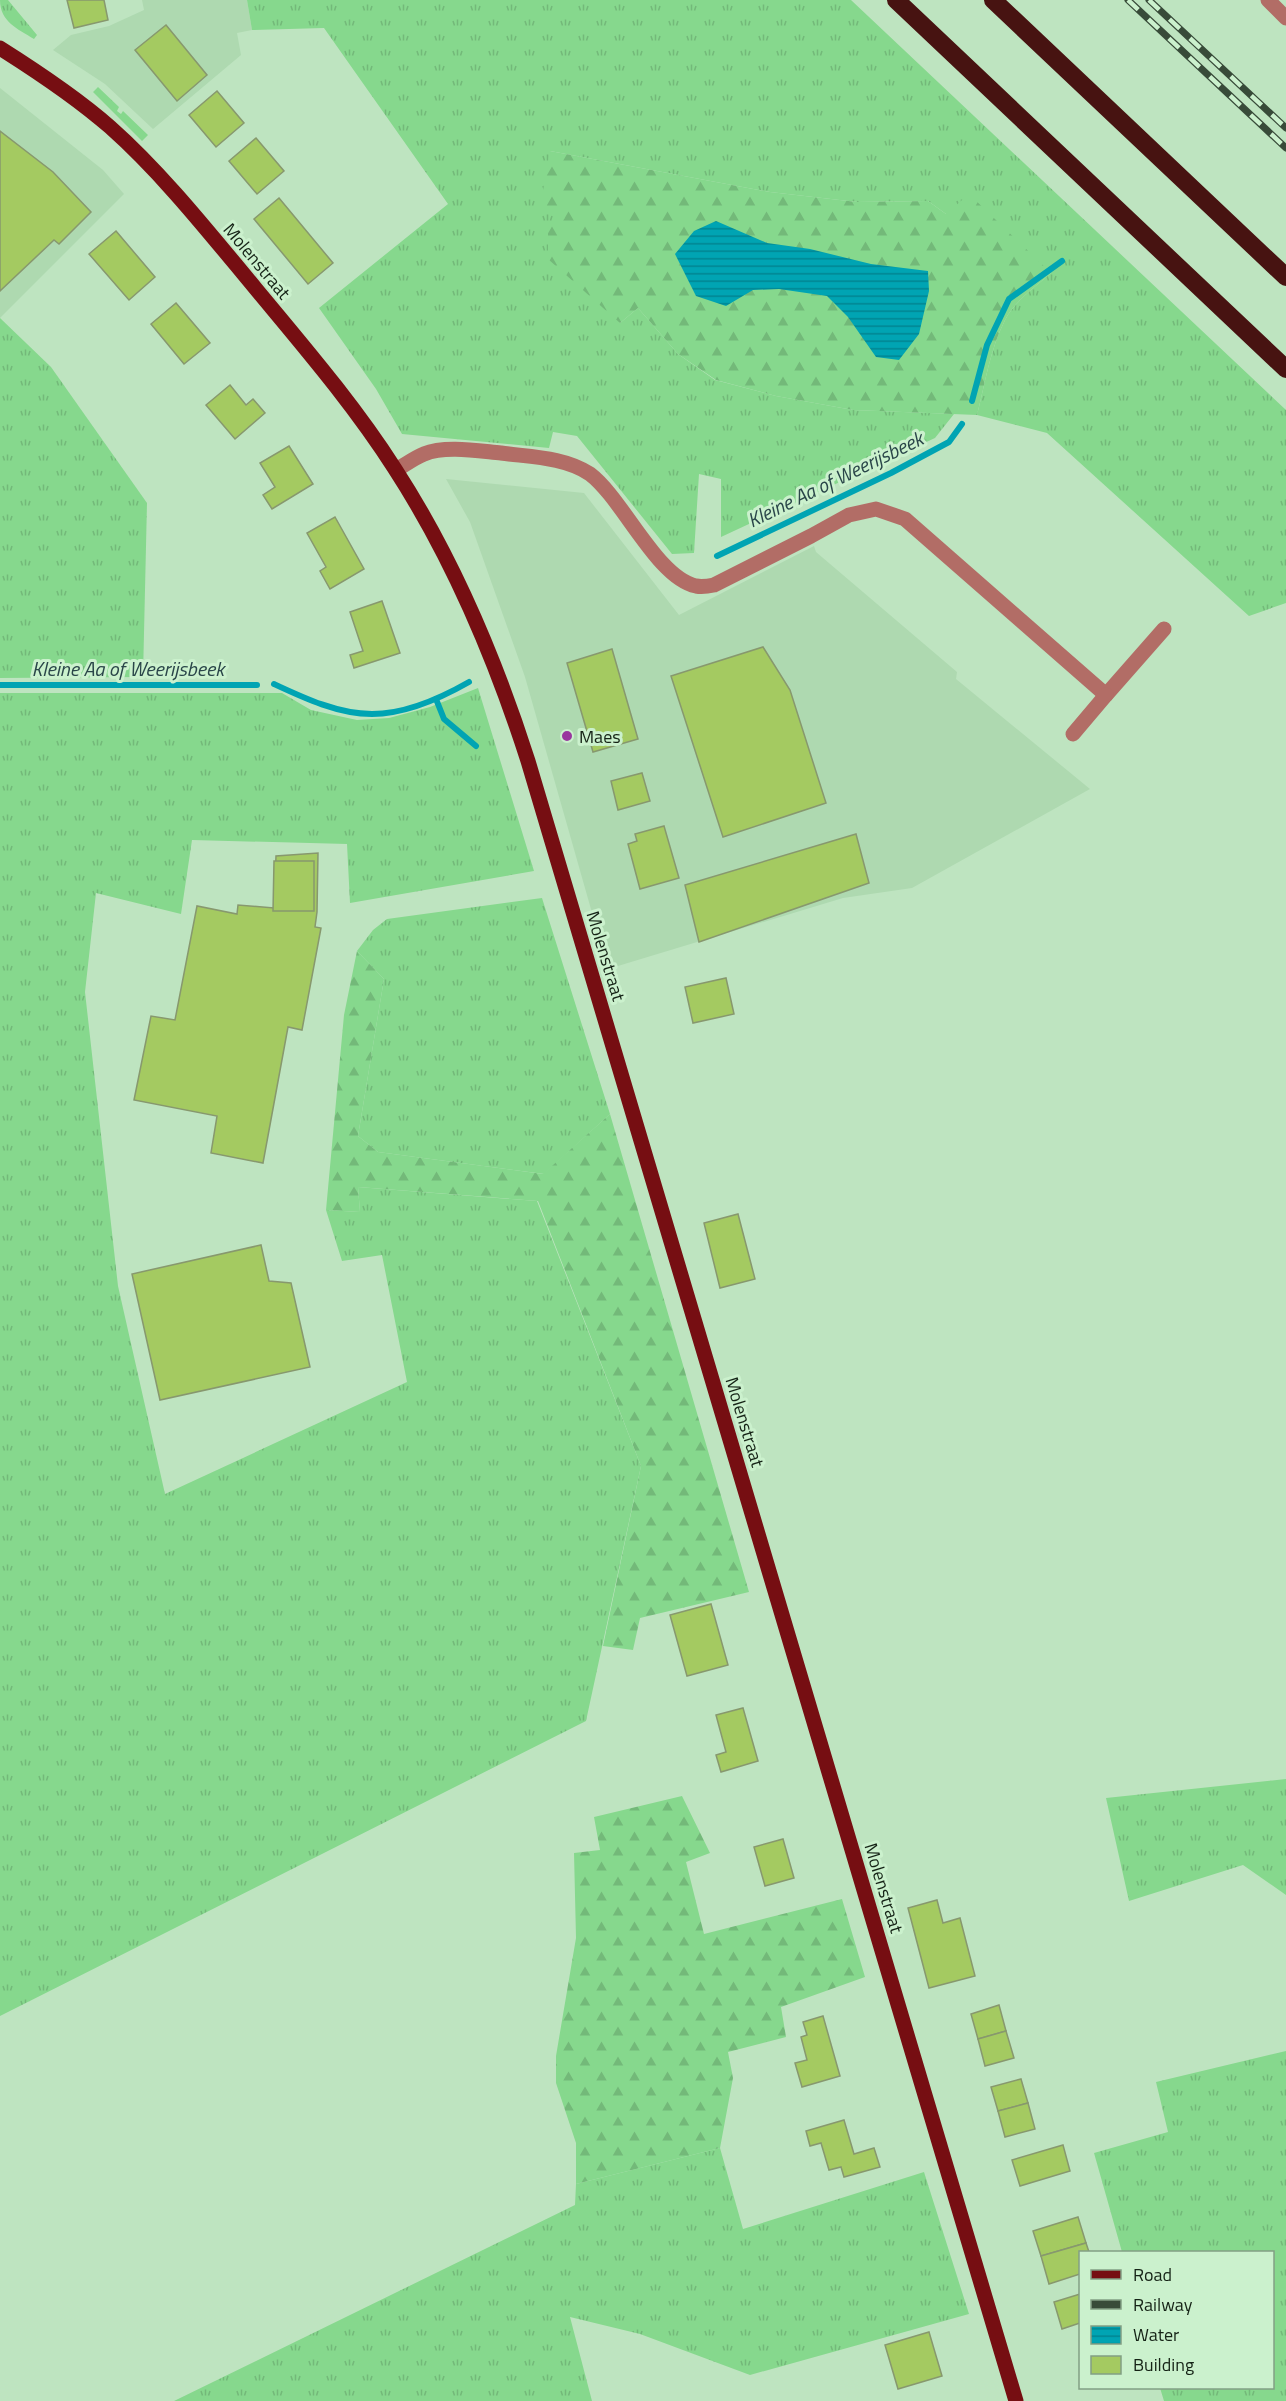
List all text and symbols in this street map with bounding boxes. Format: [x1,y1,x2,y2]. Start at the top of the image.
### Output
street label: Molenstraat [217,217,298,306]
water label: Kleine Aa of Weerijsbeek [742,422,930,535]
water label: Kleine Aa of Weerijsbeek [32,653,226,684]
place label: Maes [579,723,621,750]
marker: Maes [560,729,574,743]
street label: Molenstraat [580,908,633,1005]
street label: Molenstraat [719,1374,772,1471]
street label: Molenstraat [858,1840,911,1937]
legend [1079,2251,1274,2389]
text: Road [1133,2261,1172,2288]
text: Railway [1133,2291,1193,2318]
text: Water [1133,2321,1179,2348]
text: Building [1133,2351,1194,2378]

